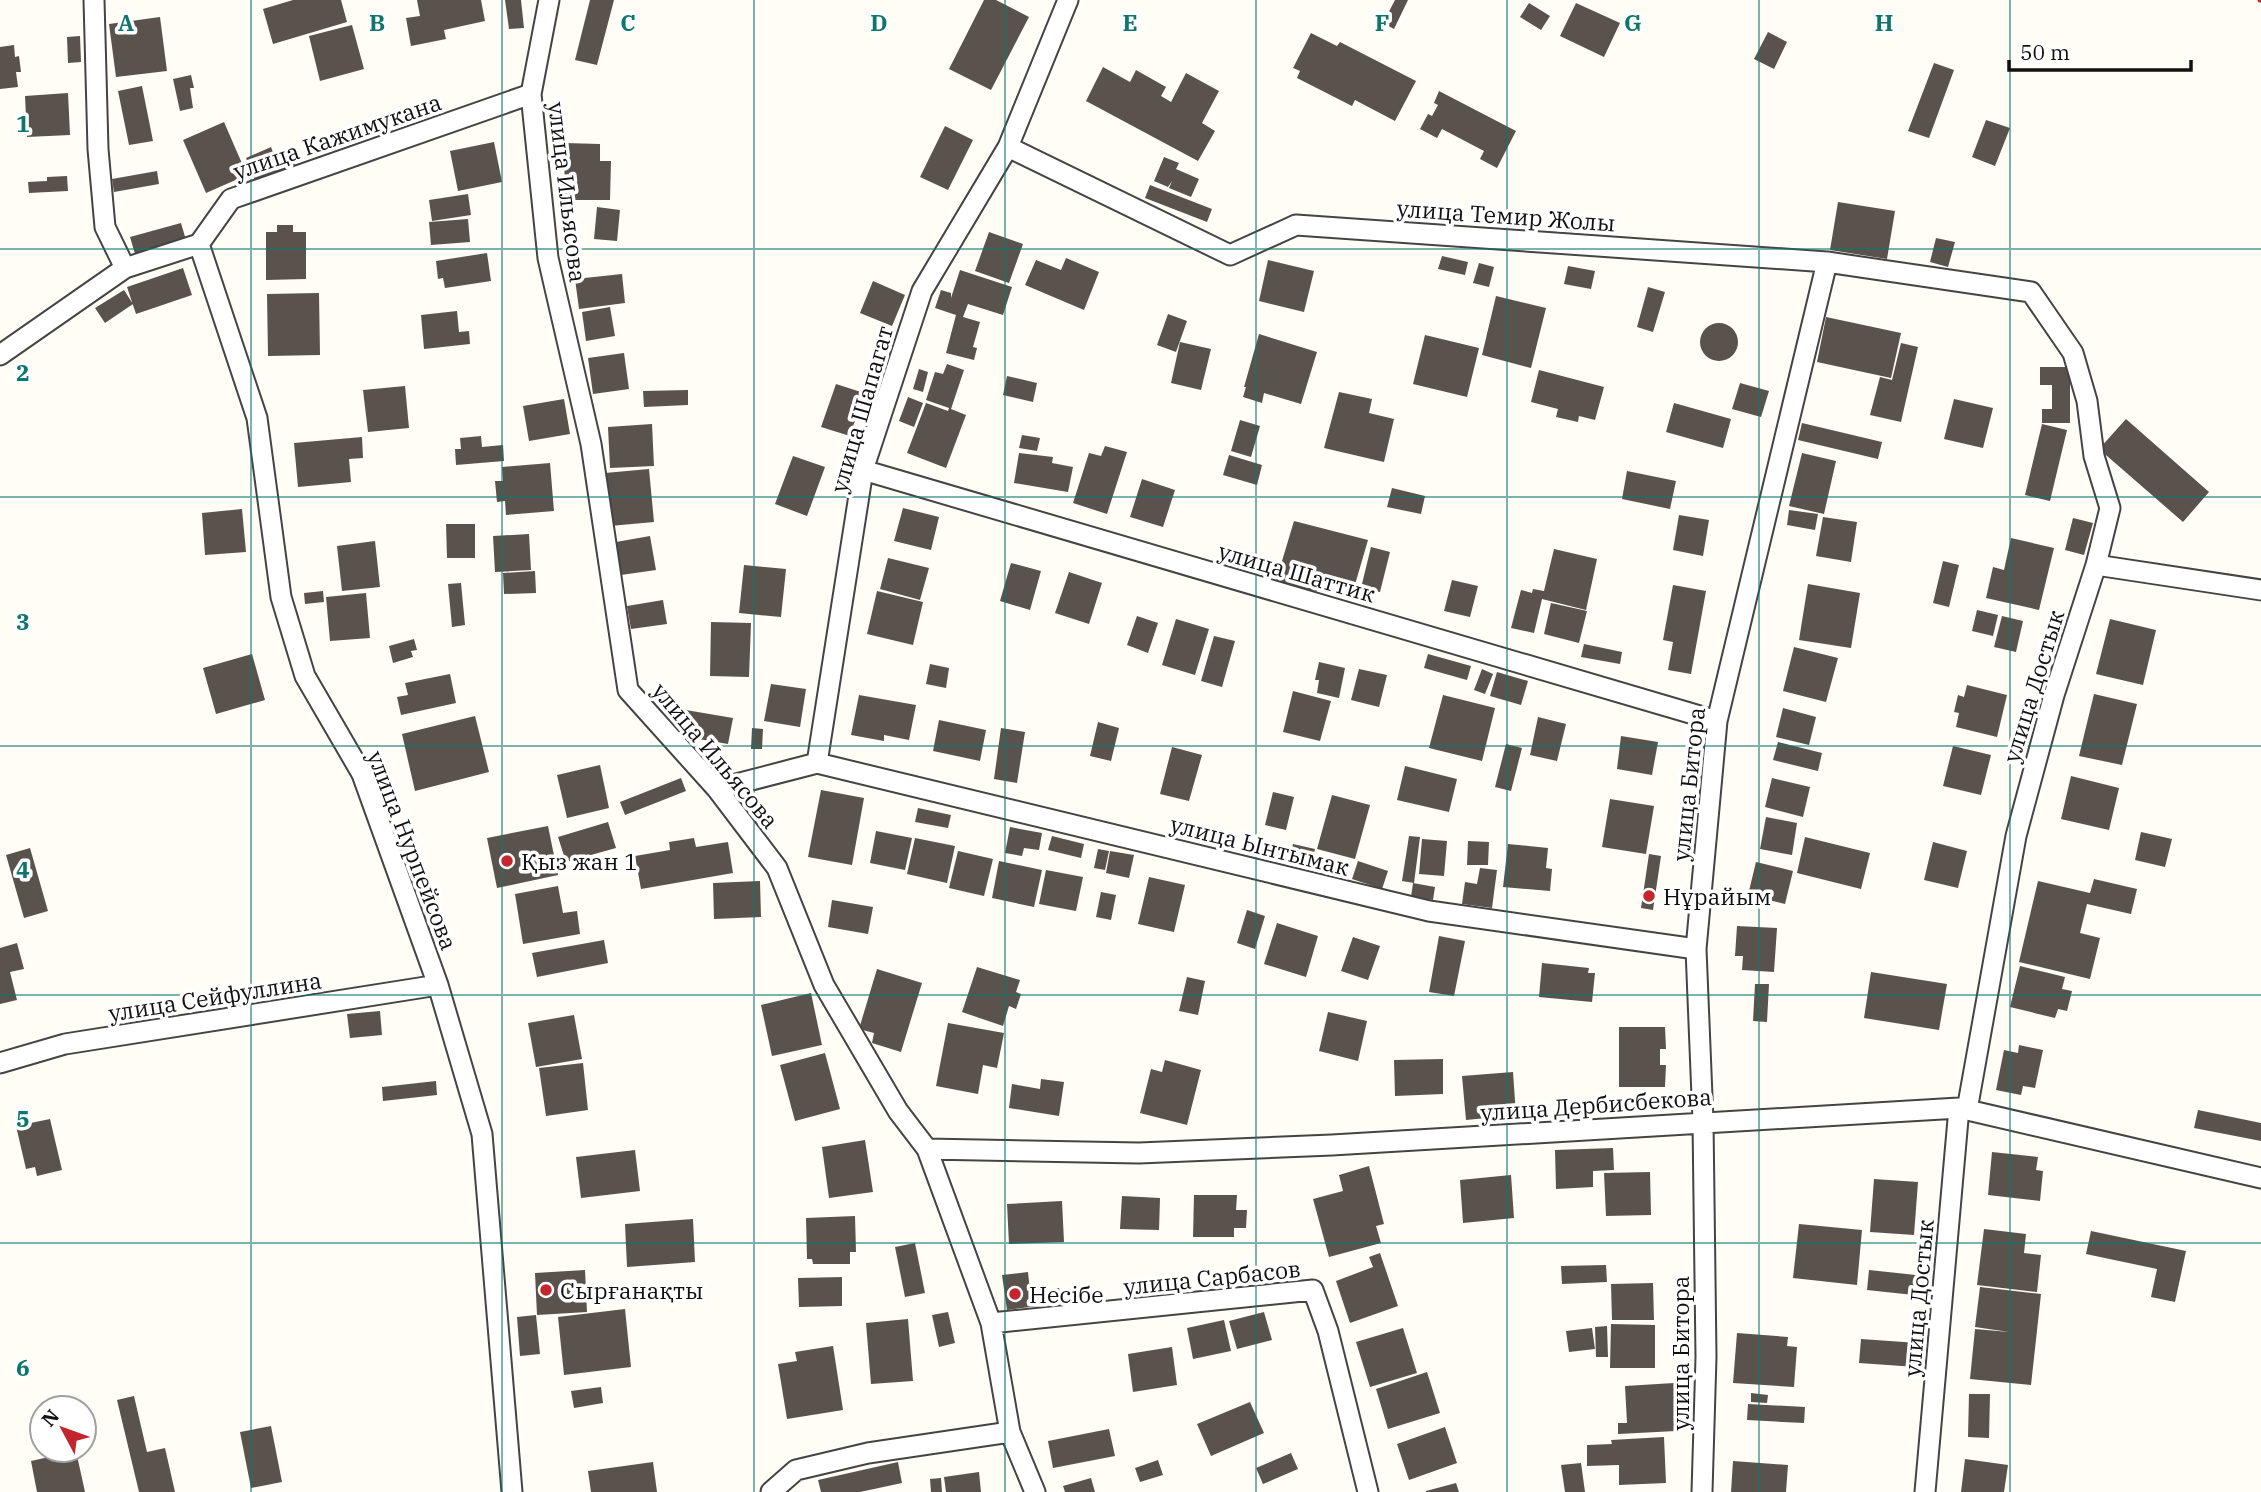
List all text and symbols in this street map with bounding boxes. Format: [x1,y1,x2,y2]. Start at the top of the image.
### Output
text: A [118,7,134,37]
text: B [369,7,385,37]
text: C [620,7,636,37]
text: D [870,7,888,37]
text: E [1122,7,1138,37]
text: F [1375,7,1389,37]
text: G [1624,7,1642,37]
text: H [1875,7,1893,37]
scale bar [2009,28,2191,72]
text: 50 m [2020,38,2070,66]
street label: улица Кажимукана [229,86,445,186]
street label: улица Ильясова [542,100,594,284]
text: 1 [16,108,30,138]
street label: улица Темир Жолы [1396,192,1616,238]
street label: улица Шапагат [823,322,899,496]
text: 2 [16,357,30,387]
street label: улица Шаттик [1215,535,1379,609]
text: 3 [16,606,30,636]
street label: улица Достык [1996,606,2071,766]
street label: улица Ильясова [646,676,786,834]
street label: улица Битора [1665,705,1711,863]
street label: улица Нурпейсова [361,746,465,954]
street label: улица Ынтымак [1167,808,1353,882]
place label: Қыз жан 1 [521,846,638,876]
marker: Қыз жан 1 [499,853,515,869]
text: 4 [16,854,30,884]
place label: Нұрайым [1663,881,1771,911]
marker: Нұрайым [1641,888,1657,904]
street label: улица Сейфуллина [106,964,324,1028]
street label: улица Дербисбекова [1479,1081,1713,1127]
text: 5 [16,1103,30,1133]
street label: улица Достык [1896,1217,1940,1378]
street label: улица Сарбасов [1122,1253,1302,1301]
place label: Сырғанақты [560,1275,703,1305]
street label: улица Битора [1665,1276,1695,1430]
place label: Несібе [1029,1279,1104,1309]
marker: Сырғанақты [538,1282,554,1298]
marker: Несібе [1007,1286,1023,1302]
text: 6 [16,1352,30,1382]
north arrow [28,1394,98,1464]
text: N [36,1404,64,1431]

